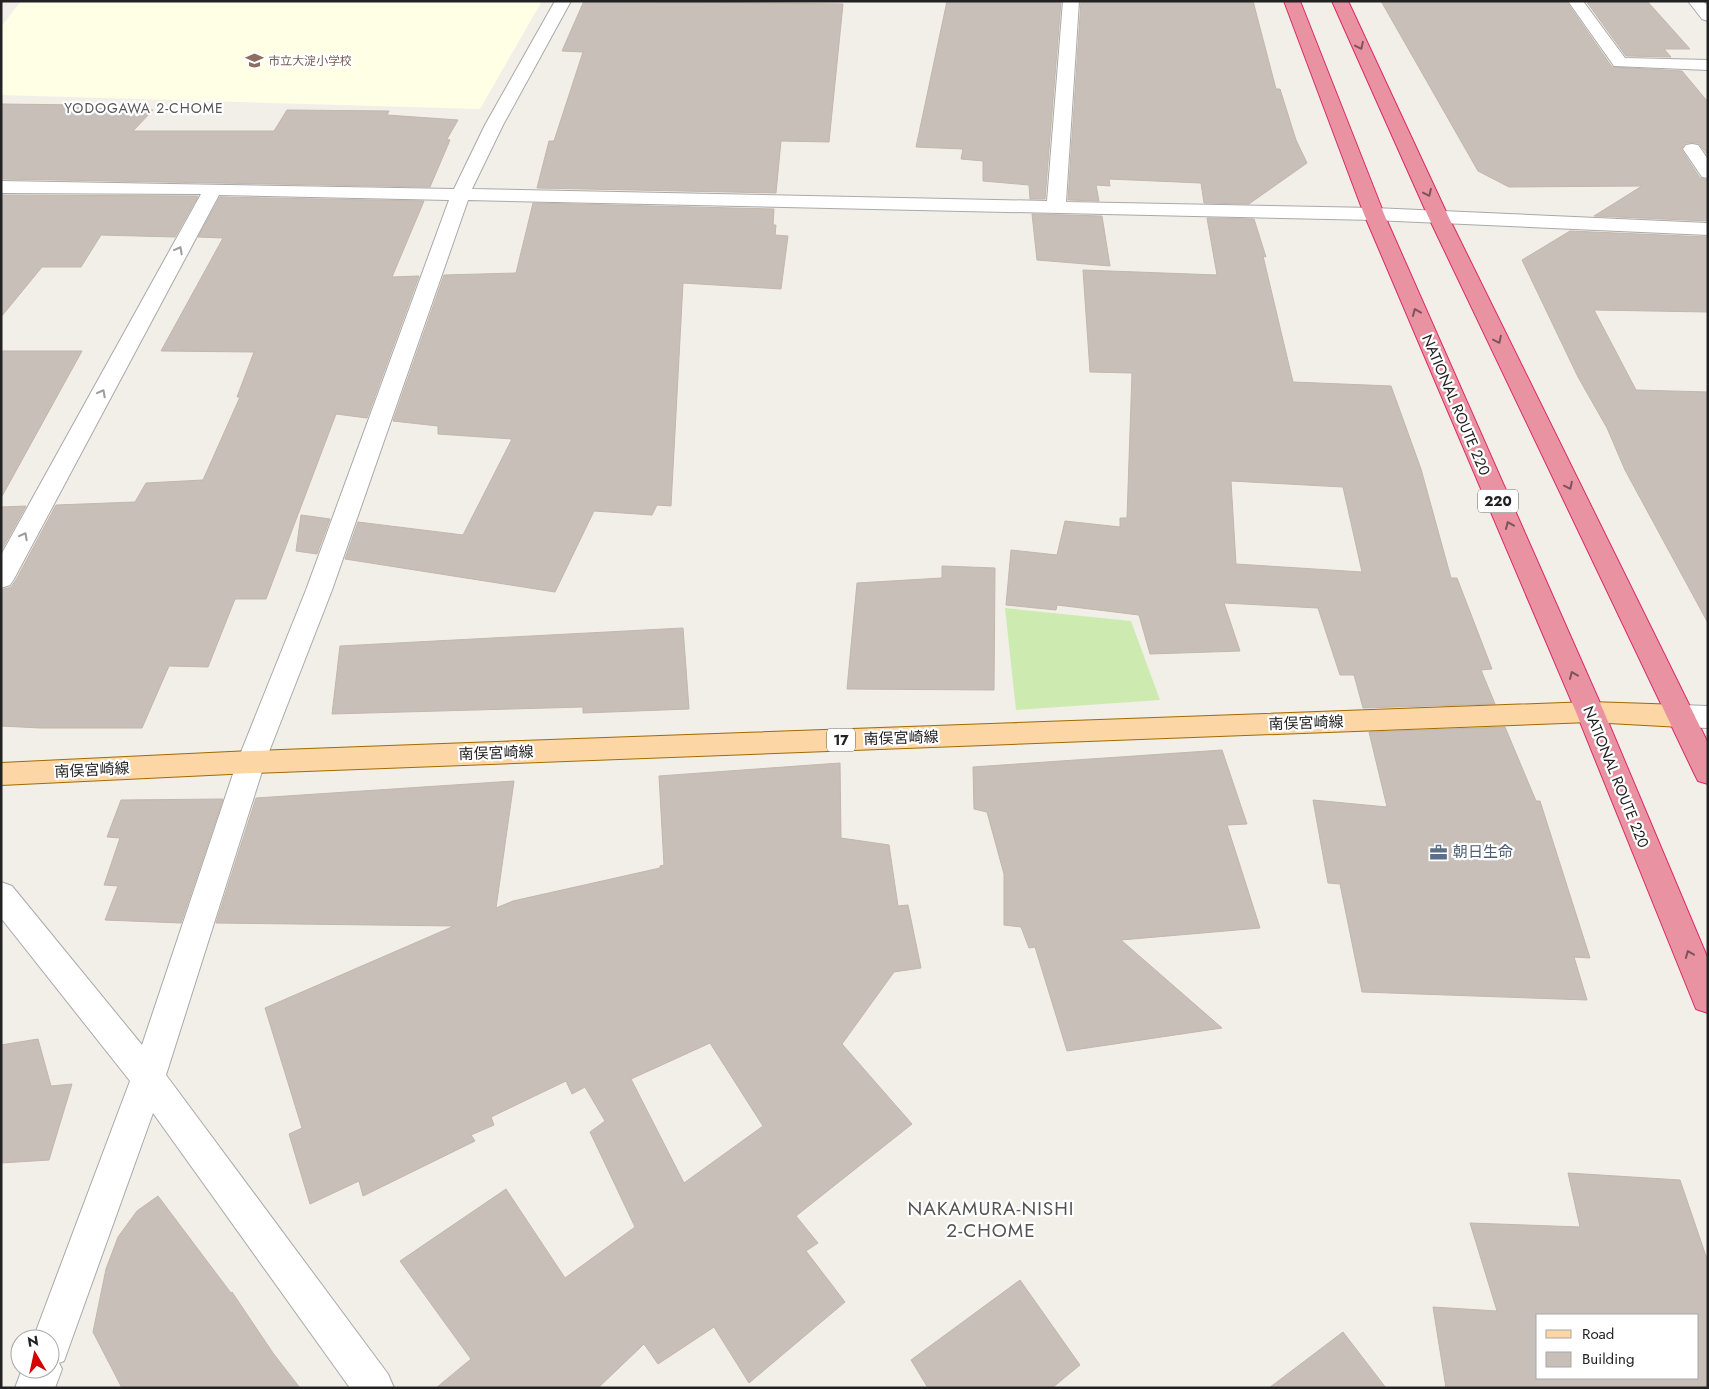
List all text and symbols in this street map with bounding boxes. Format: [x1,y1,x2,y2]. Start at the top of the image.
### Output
one-way arrow [1354,41,1364,50]
school or university icon: 市立大淀小学校 [244,51,264,71]
place label: 市立大淀小学校 [268,52,352,70]
district label: YODOGAWA 2-CHOME [64,98,224,118]
one-way arrow [1421,188,1432,197]
one-way arrow [173,246,183,255]
one-way arrow [1412,308,1423,317]
street label: NATIONAL ROUTE 220 [1416,331,1496,479]
one-way arrow [1492,335,1502,344]
one-way arrow [96,389,106,398]
one-way arrow [1563,481,1573,490]
road number: 220 [1478,490,1518,512]
one-way arrow [1504,522,1514,530]
one-way arrow [18,532,28,541]
one-way arrow [1569,671,1580,680]
street label: NATIONAL ROUTE 220 [1577,703,1655,851]
street label: 南俣宮崎線 [1268,711,1344,735]
street label: 南俣宮崎線 [863,726,939,750]
road number: 17 [827,728,855,752]
street label: 南俣宮崎線 [458,741,534,765]
street label: 南俣宮崎線 [54,757,130,783]
place label: 朝日生命 [1453,841,1513,863]
office icon: 朝日生命 [1429,842,1449,862]
one-way arrow [1685,950,1696,959]
district label: NAKAMURA-NISHI 2-CHOME [907,1195,1075,1244]
legend [1536,1314,1699,1379]
text: Road [1582,1323,1614,1345]
north arrow [10,1329,60,1379]
text: N [26,1330,40,1352]
text: Building [1582,1348,1634,1370]

